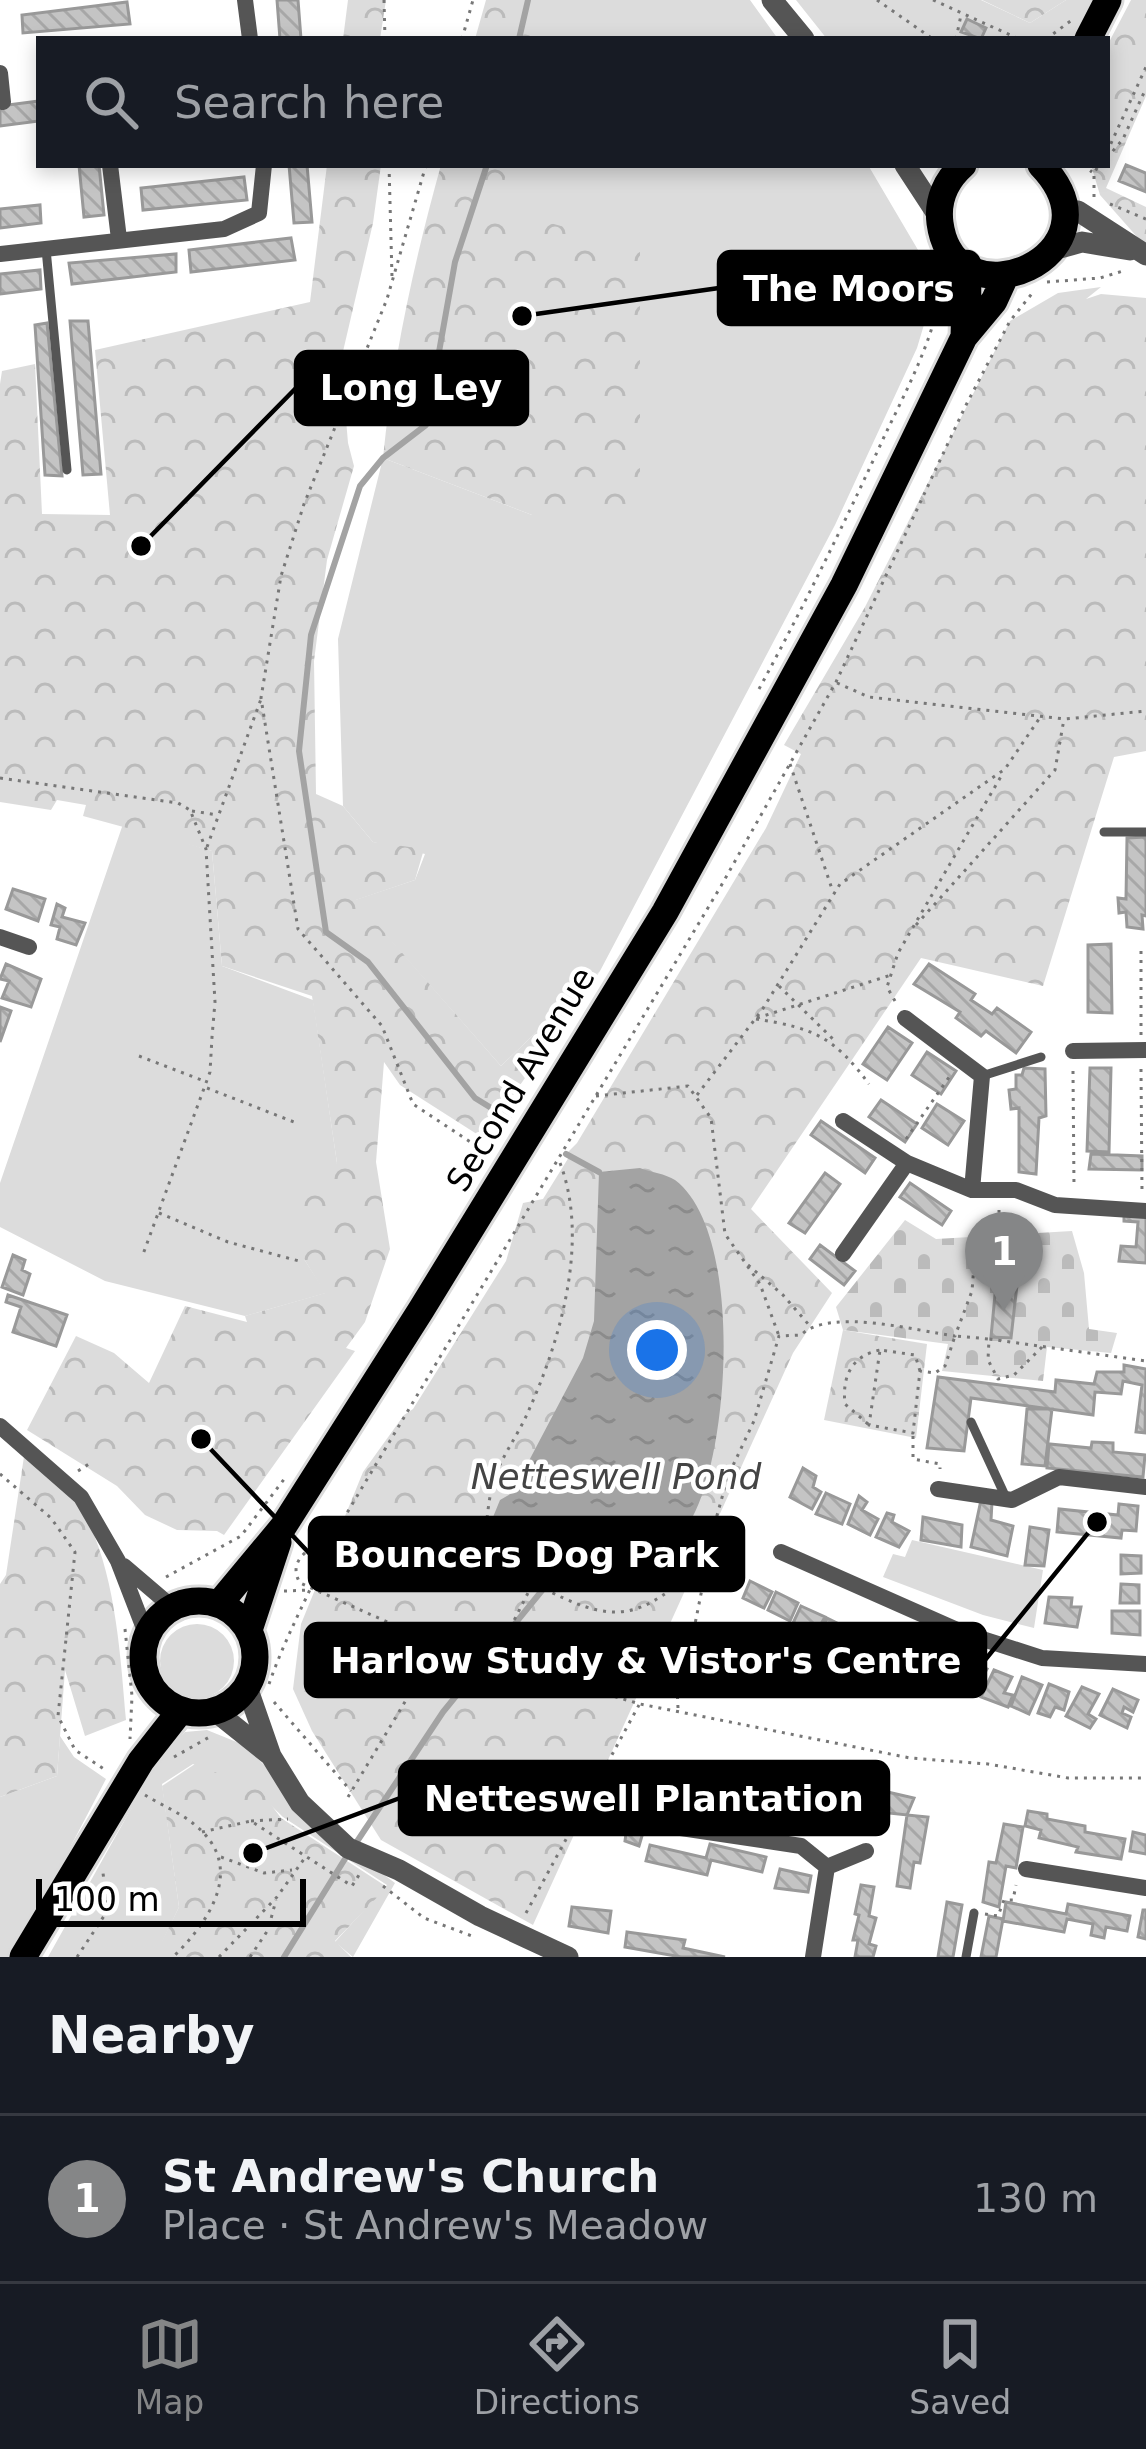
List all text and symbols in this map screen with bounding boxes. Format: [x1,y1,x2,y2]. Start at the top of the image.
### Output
search box [36,36,1110,168]
icon: search [78,69,144,135]
text: Search here [174,76,444,129]
callout: The Moors [719,252,979,324]
text: The Moors [743,268,955,309]
callout: Long Ley [296,352,527,424]
text: Long Ley [320,367,502,408]
street label: Second Avenue [438,960,603,1198]
pin: 1 [965,1212,1043,1311]
your location [627,1320,687,1380]
water label: Netteswell Pond [471,1456,762,1497]
callout: Bouncers Dog Park [310,1518,743,1590]
text: Bouncers Dog Park [333,1534,720,1575]
callout: Harlow Study & Vistor's Centre [306,1624,985,1696]
text: Harlow Study & Vistor's Centre [330,1640,962,1681]
callout: Netteswell Plantation [400,1762,888,1834]
text: Netteswell Plantation [424,1778,864,1819]
scale bar [36,1873,306,1926]
text: 100 m [54,1880,160,1919]
text: Nearby [48,2006,255,2065]
text: St Andrew's Church [162,2150,659,2203]
text: 1 [73,2176,101,2221]
text: 130 m [973,2176,1098,2221]
text: Place · St Andrew's Meadow [162,2203,708,2248]
tab: Map [135,2311,204,2422]
tab: Directions [474,2311,640,2422]
tab: Saved [909,2311,1011,2422]

